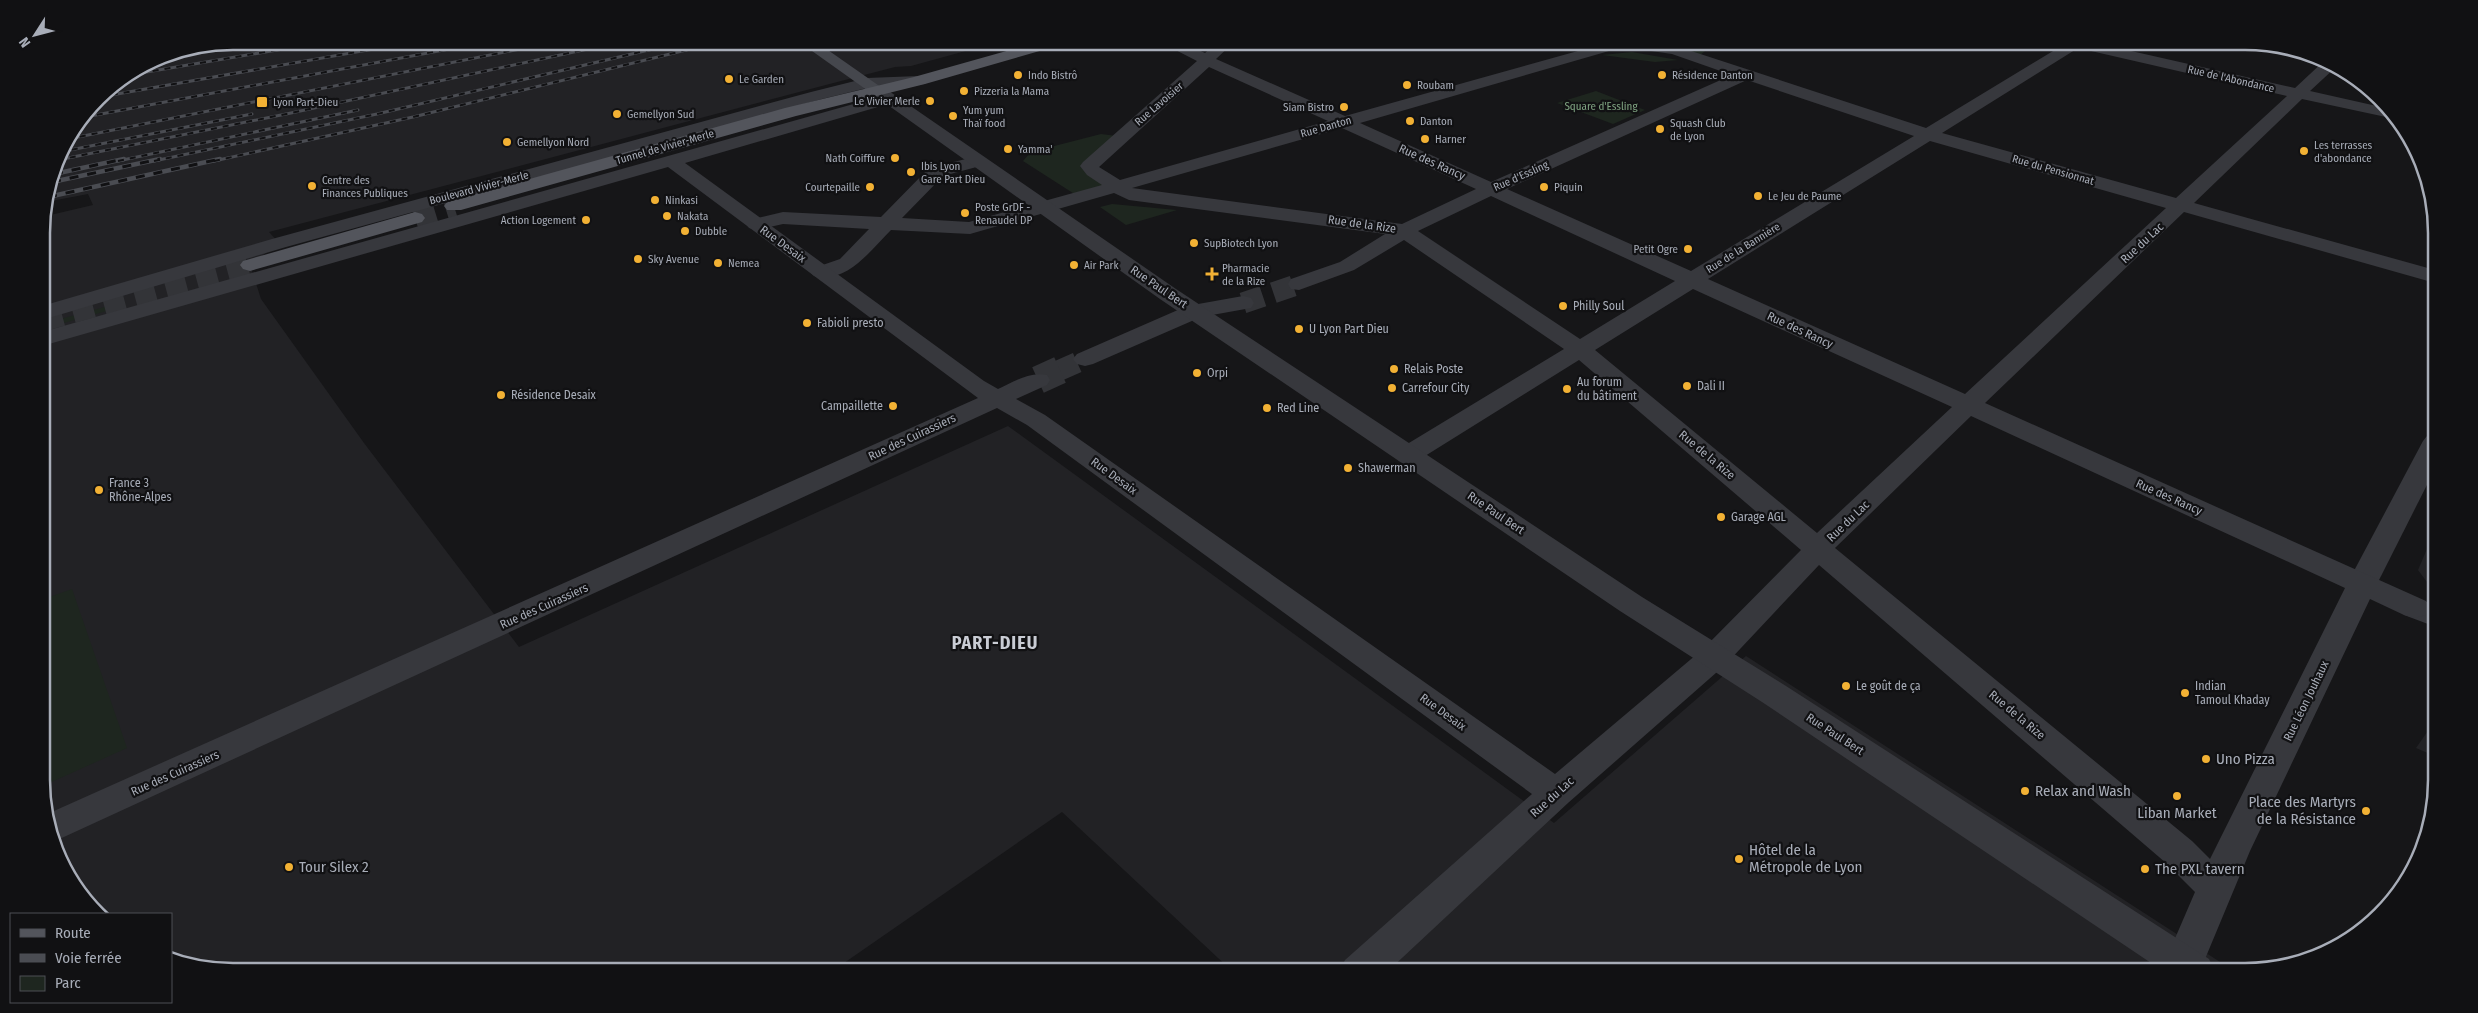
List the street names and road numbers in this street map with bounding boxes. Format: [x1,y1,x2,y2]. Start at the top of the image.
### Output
street label: Rue de l'Abondance [2186,63,2276,95]
street label: Rue Lavoisier [1132,79,1186,129]
street label: Rue Danton [1299,114,1353,140]
street label: Tunnel de Vivier-Merle [615,127,715,167]
street label: Rue des Rancy [1397,141,1468,183]
street label: Rue du Pensionnat [2011,152,2096,188]
street label: Rue d'Essling [1491,158,1551,194]
street label: Boulevard Vivier-Merle [428,168,530,208]
street label: Rue de la Rize [1327,212,1397,236]
street label: Rue de la Bannière [1704,220,1782,276]
street label: Rue du Lac [2118,220,2166,266]
street label: Rue Desaix [757,223,809,266]
street label: Rue Paul Bert [1128,263,1190,311]
street label: Rue des Rancy [1765,309,1836,352]
street label: Rue des Cuirassiers [866,411,958,463]
street label: Rue de la Rize [1676,428,1738,482]
street label: Rue Desaix [1088,455,1140,498]
street label: Rue des Rancy [2134,476,2205,518]
street label: Rue Paul Bert [1465,489,1527,537]
street label: Rue du Lac [1824,497,1872,545]
street label: Rue des Cuirassiers [498,580,590,632]
street label: Rue Léon Jouhaux [2281,658,2332,743]
street label: Rue de la Rize [1986,688,2048,742]
street label: Rue Desaix [1417,691,1469,734]
street label: Rue Paul Bert [1804,710,1867,758]
street label: Rue des Cuirassiers [129,747,221,799]
street label: Rue du Lac [1527,774,1577,820]

